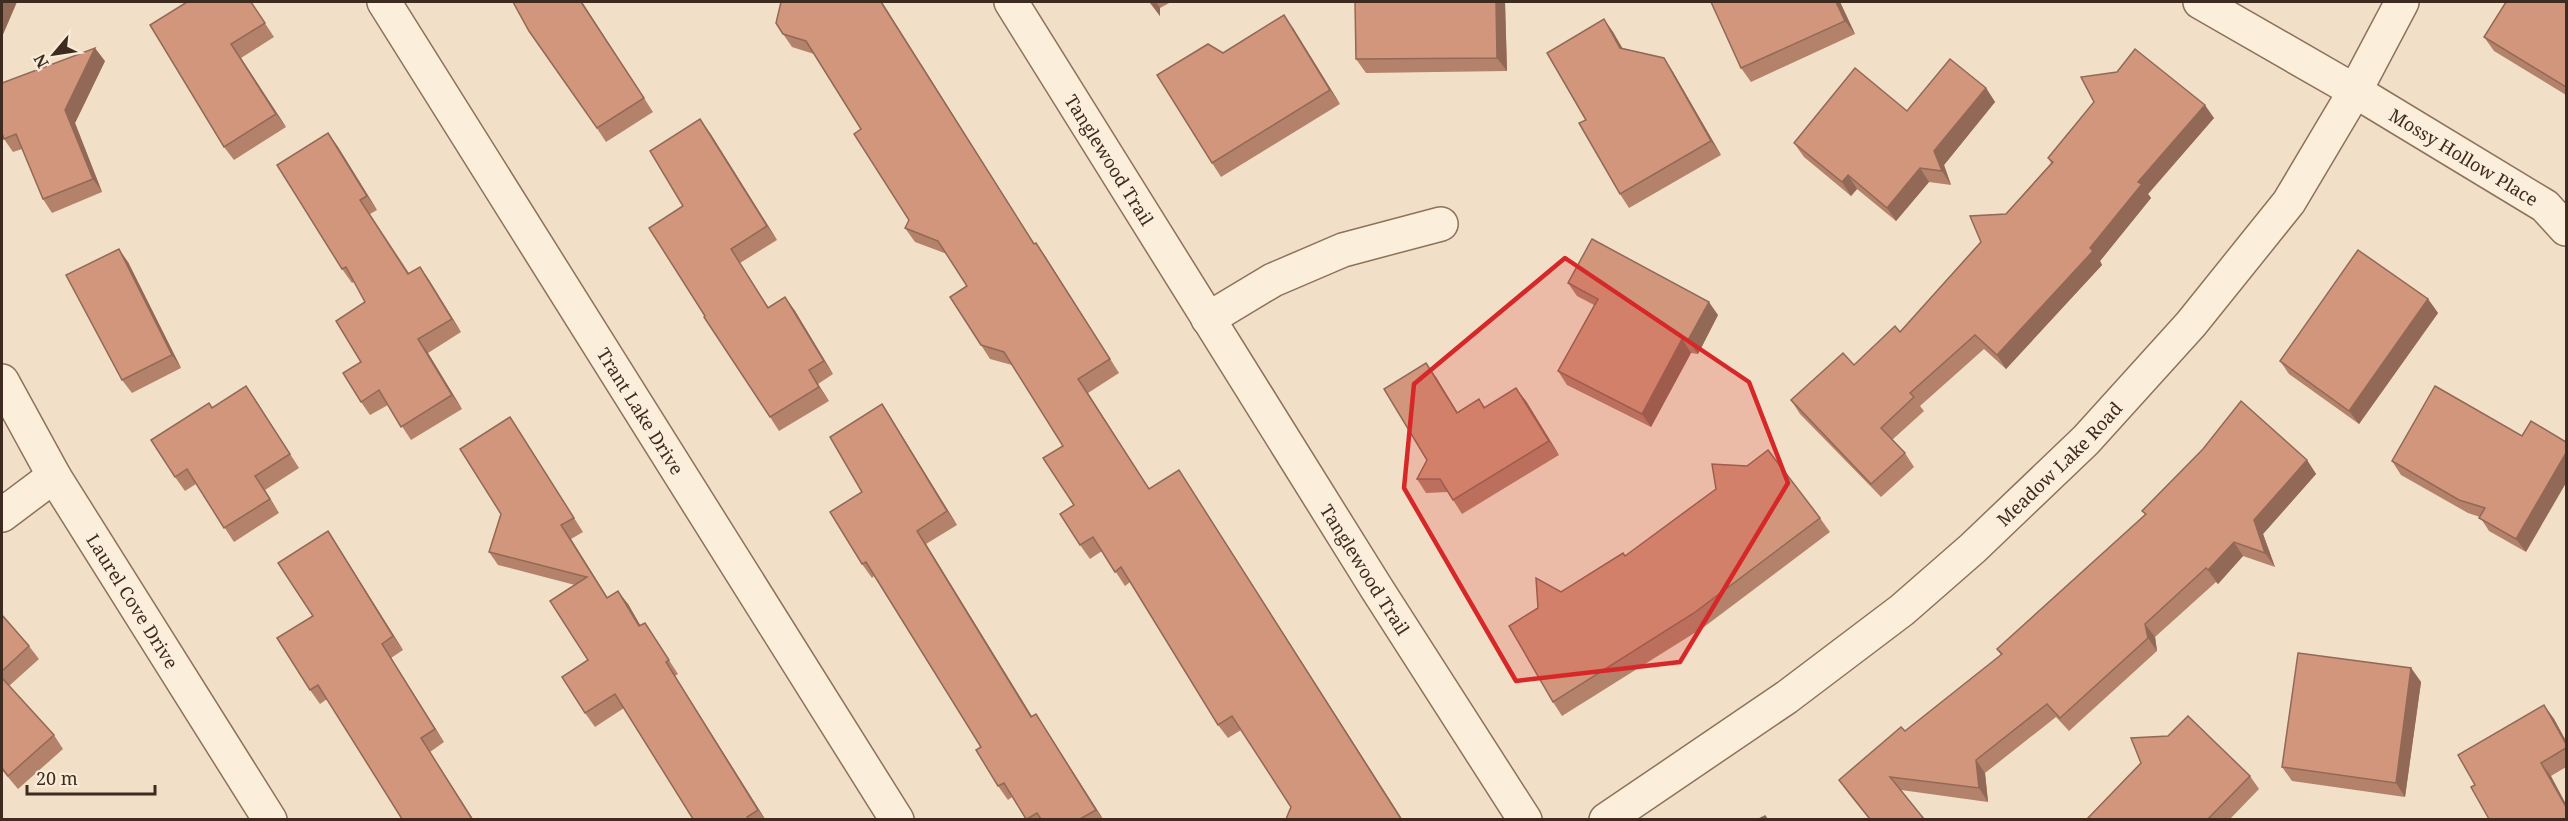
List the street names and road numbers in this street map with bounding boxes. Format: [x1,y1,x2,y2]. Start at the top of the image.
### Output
street label: Tanglewood Trail [1060,90,1159,230]
street label: Mossy Hollow Place [2385,103,2543,211]
street label: Trant Lake Drive [592,343,689,479]
street label: Meadow Lake Road [1991,396,2127,531]
street label: Tanglewood Trail [1315,500,1415,640]
street label: Laurel Cove Drive [81,529,184,673]

